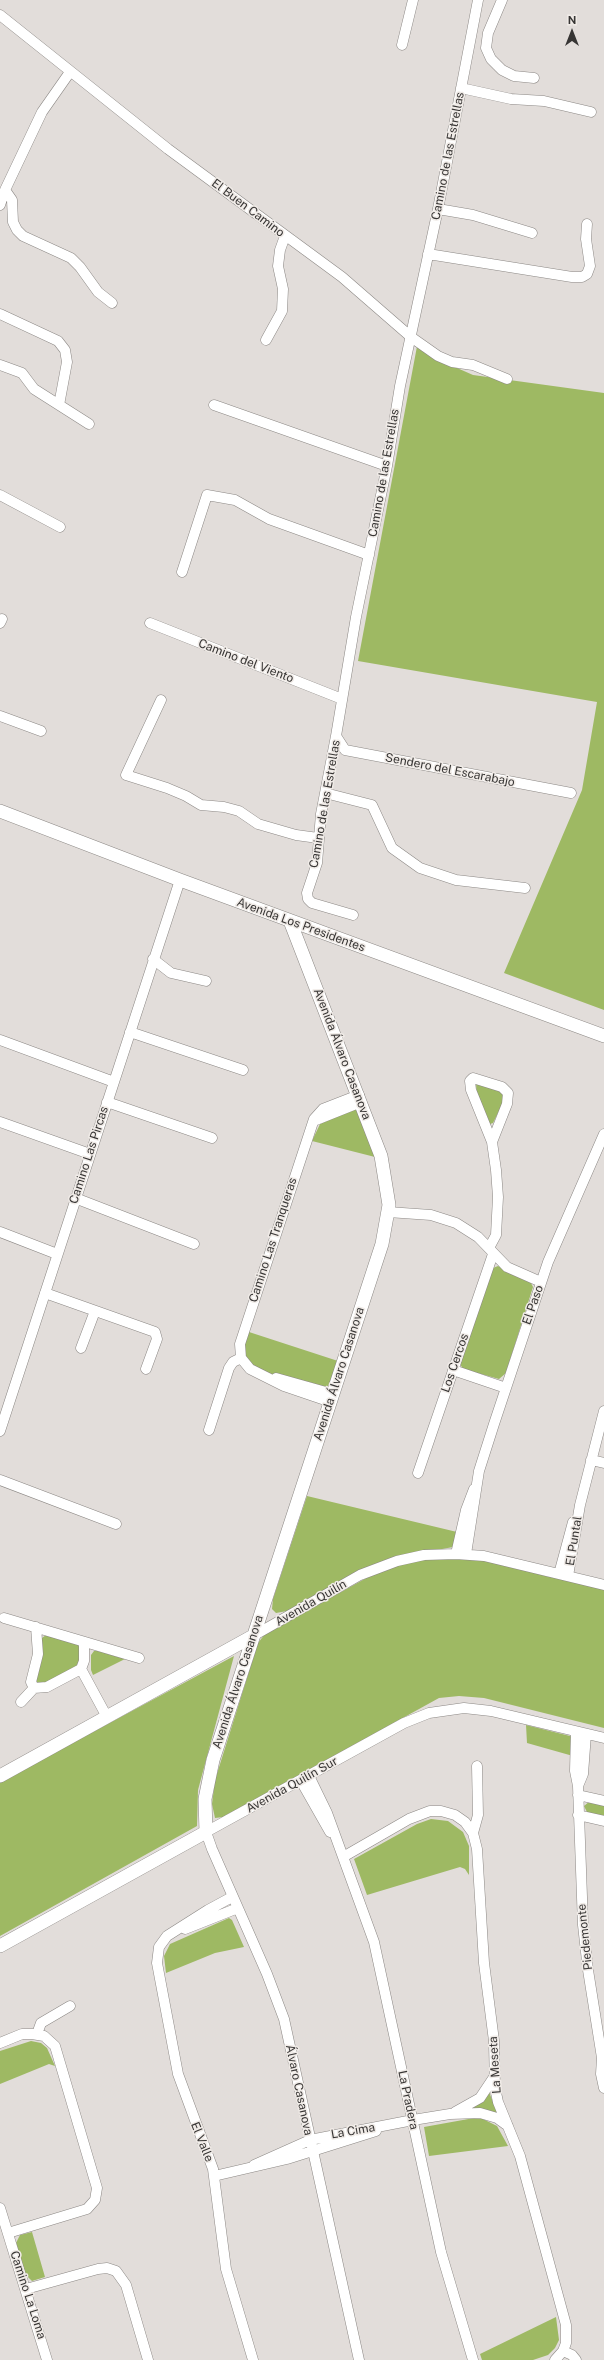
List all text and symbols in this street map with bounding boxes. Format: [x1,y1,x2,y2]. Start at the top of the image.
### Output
north arrow [552,12,592,52]
text: N [568,14,576,26]
street label: Camino de las Estrellas [429,91,467,221]
street label: El Buen Camino [209,176,287,240]
street label: Camino de las Estrellas [366,408,402,538]
street label: Camino del Viento [196,636,296,686]
street label: Camino de las Estrellas [307,739,343,869]
street label: Sendero del Escarabajo [384,750,516,790]
street label: Avenida Los Presidentes [235,895,367,955]
street label: Avenida Álvaro Casanova [310,986,374,1122]
street label: Camino Las Pircas [66,1104,112,1206]
street label: Camino Las Tranqueras [246,1176,300,1304]
street label: El Paso [520,1283,546,1327]
street label: Avenida Álvaro Casanova [311,1305,367,1443]
street label: Los Cercos [438,1332,472,1394]
street label: El Puntal [563,1515,585,1567]
street label: Avenida Quilín [273,1577,349,1629]
street label: Avenida Álvaro Casanova [210,1613,266,1751]
street label: Avenida Quilín Sur [244,1754,340,1816]
street label: Piedemonte [574,1903,596,1971]
street label: La Meseta [486,2036,504,2094]
street label: Álvaro Casanova [282,2043,316,2137]
street label: La Pradera [395,2069,421,2131]
street label: El Valle [188,2120,216,2164]
street label: La Cima [330,2120,376,2142]
street label: Camino La Loma [7,2249,49,2341]

